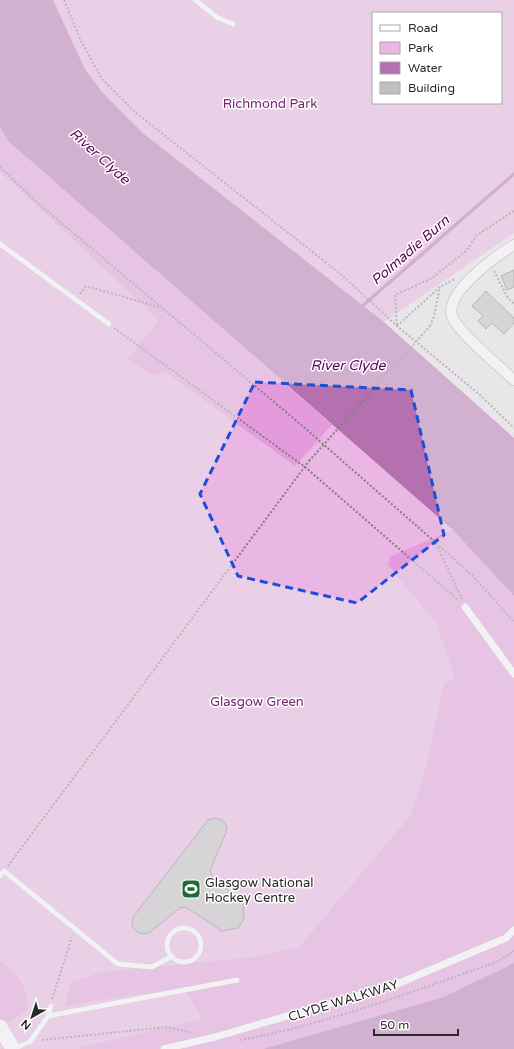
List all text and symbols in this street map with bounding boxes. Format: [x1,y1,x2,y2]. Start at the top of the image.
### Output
legend [372,12,502,104]
text: Road [408,21,438,35]
text: Park [408,41,434,55]
text: Water [408,61,443,75]
text: Building [408,81,455,95]
park label: Richmond Park [223,96,317,112]
water label: River Clyde [66,125,134,189]
water label: Polmadie Burn [368,212,453,289]
water label: River Clyde [310,357,387,374]
park label: Glasgow Green [210,694,304,710]
place label: Glasgow National Hockey Centre [205,875,313,906]
sports icon: Glasgow National Hockey Centre [180,878,202,900]
street label: CLYDE WALKWAY [286,977,400,1025]
north arrow [12,997,52,1037]
scale bar [374,1011,458,1037]
text: N [18,1017,34,1032]
text: 50 m [380,1018,409,1032]

